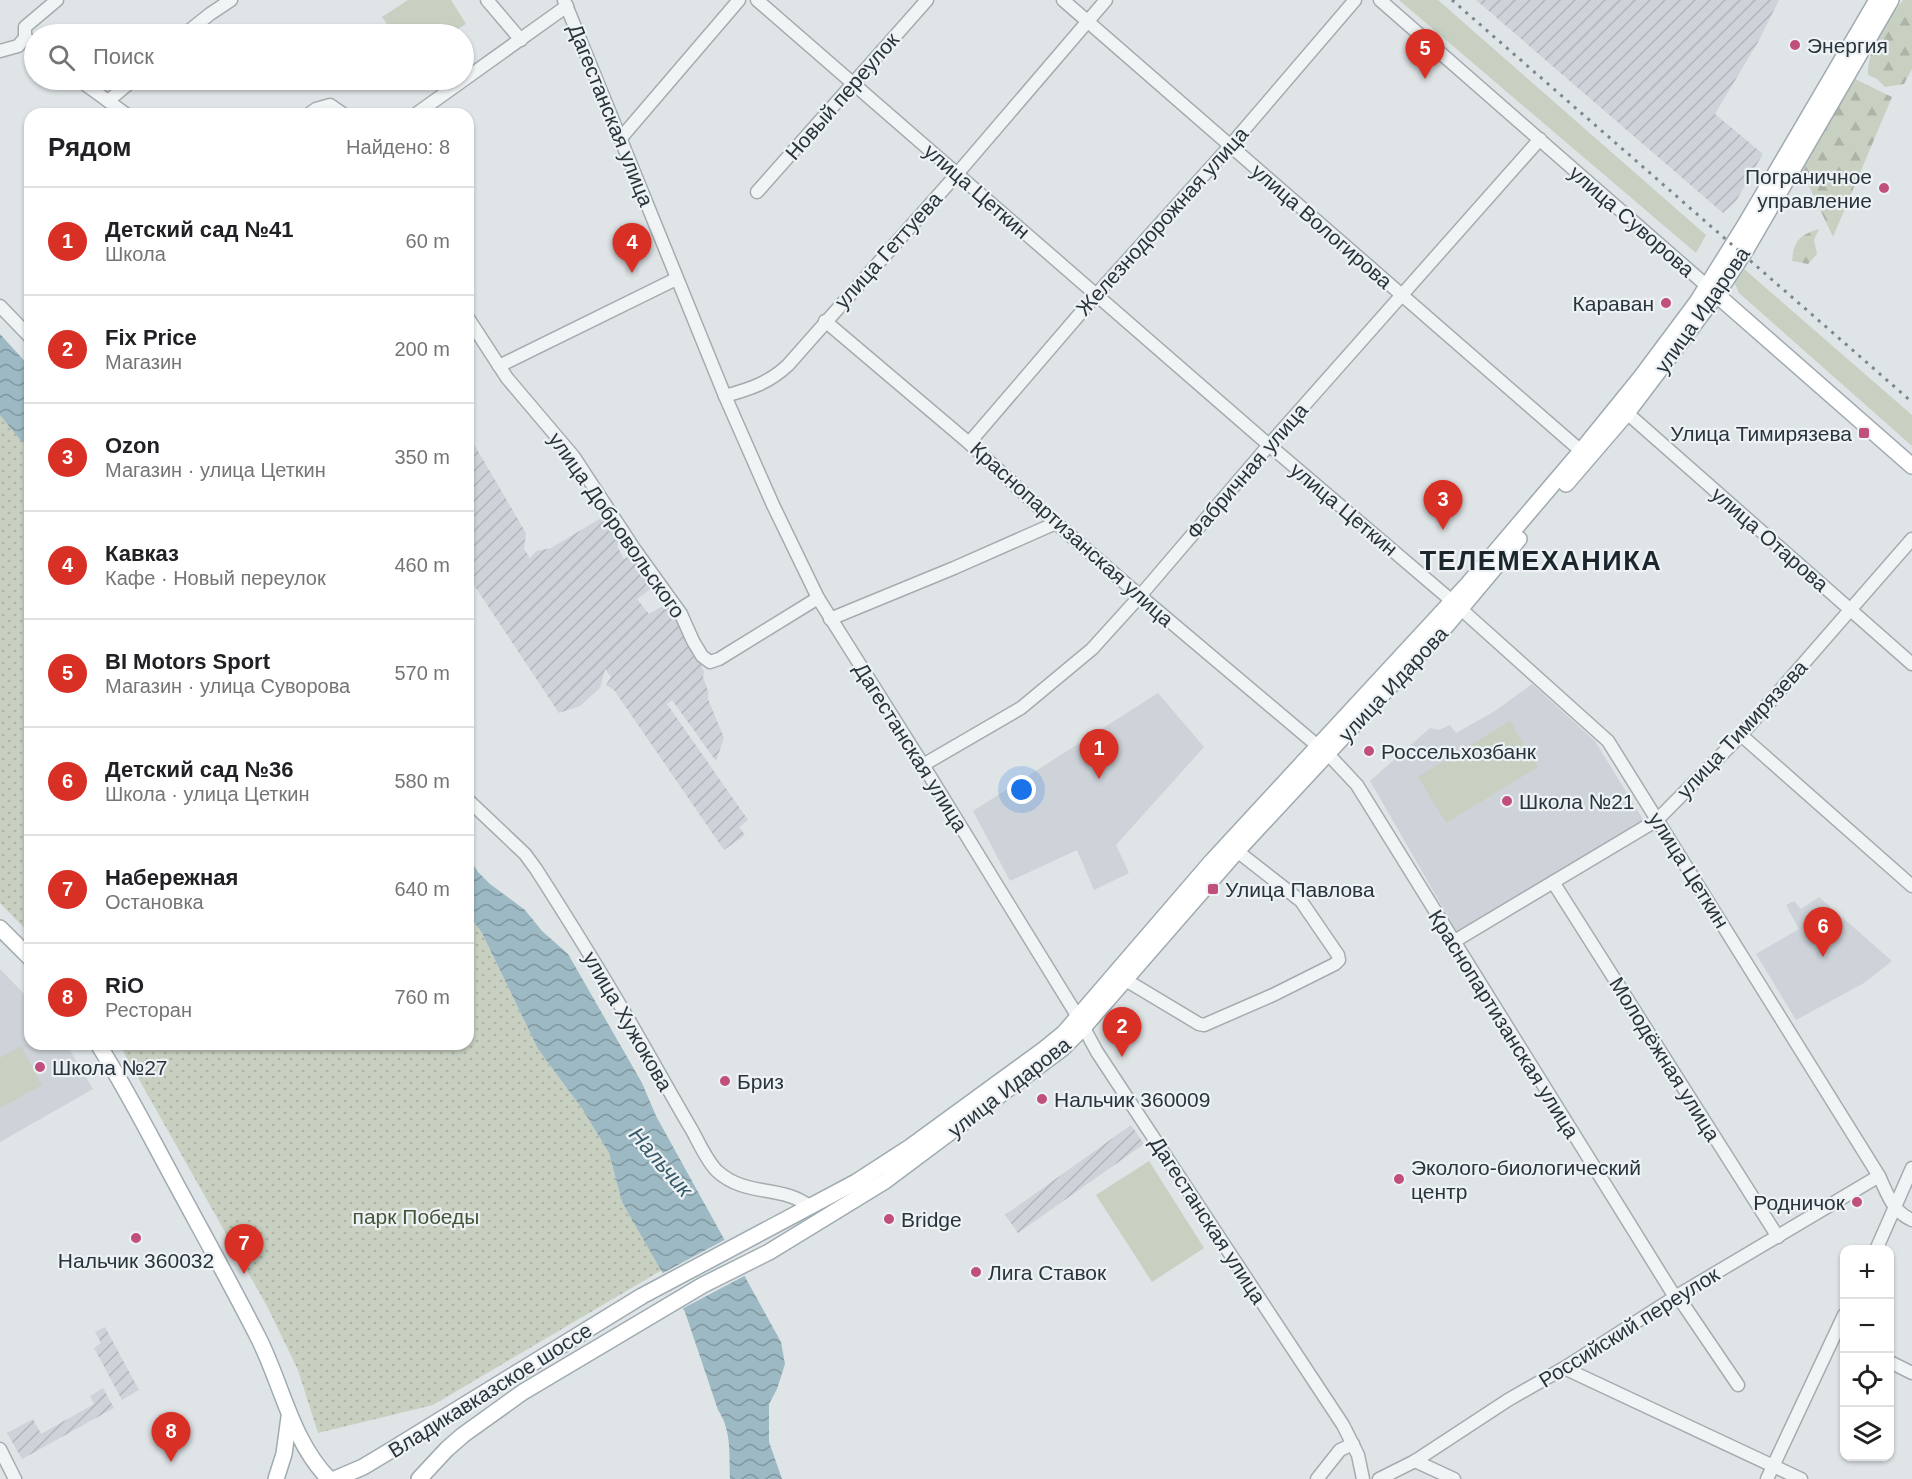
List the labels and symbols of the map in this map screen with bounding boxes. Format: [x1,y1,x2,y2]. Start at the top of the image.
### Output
street label: Дагестанская улица [564,20,658,210]
street label: Новый переулок [781,27,904,164]
pin: 5 [1406,29,1444,79]
place label: Энергия [1807,34,1888,57]
marker: Энергия [1788,38,1802,52]
street label: Железнодорожная улица [1071,122,1253,320]
street label: улица Цеткин [920,139,1034,243]
street label: улица Вологирова [1247,159,1397,293]
street label: улица Суворова [1565,161,1699,282]
place label: Пограничное управление [1745,165,1872,212]
marker: Пограничное управление [1877,181,1891,195]
street label: улица Геттуева [830,187,946,313]
pin: 4 [612,224,652,273]
street label: улица Идарова [1650,242,1754,377]
place label: Караван [1573,292,1654,315]
marker: Караван [1659,296,1673,310]
street label: Фабричная улица [1182,398,1312,544]
place label: Улица Тимирязева [1670,422,1852,445]
marker: Улица Тимирязева [1857,426,1871,440]
street label: улица Добровольского [544,428,690,622]
street label: Краснопартизанская улица [966,437,1178,631]
street label: улица Цеткин [1286,458,1402,560]
pin: 3 [1424,480,1462,530]
street label: улица Отарова [1707,482,1833,596]
district label: ТЕЛЕМЕХАНИКА [1420,546,1662,576]
street label: улица Идарова [1334,622,1452,746]
street label: улица Тимирязева [1672,655,1812,803]
street label: Дагестанская улица [850,658,973,836]
pin: 1 [1080,730,1118,779]
place label: Россельхозбанк [1381,740,1537,763]
marker: Россельхозбанк [1362,744,1376,758]
your location [1007,775,1036,804]
place label: Школа №21 [1519,790,1635,813]
marker: Школа №21 [1500,794,1514,808]
street label: улица Цеткин [1644,808,1734,932]
place label: Улица Павлова [1225,878,1375,901]
marker: Улица Павлова [1206,882,1220,896]
street label: Краснопартизанская улица [1424,906,1584,1143]
pin: 6 [1804,908,1842,957]
street label: улица Хужокова [579,947,677,1095]
street label: Молодёжная улица [1605,973,1725,1145]
pin: 2 [1102,1008,1142,1057]
street label: улица Идарова [943,1032,1075,1142]
place label: Школа №27 [52,1056,168,1079]
marker: Школа №27 [33,1060,47,1074]
place label: Бриз [737,1070,784,1093]
marker: Бриз [718,1074,732,1088]
place label: Нальчик 360009 [1054,1088,1210,1111]
marker: Нальчик 360009 [1035,1092,1049,1106]
water label: Нальчик [624,1122,699,1203]
street label: Дагестанская улица [1145,1132,1271,1308]
place label: Эколого-биологический центр [1411,1156,1641,1203]
marker: Эколого-биологический центр [1392,1172,1406,1186]
place label: Родничок [1753,1191,1846,1214]
marker: Родничок [1850,1195,1864,1209]
park label: парк Победы [353,1205,479,1228]
place label: Bridge [901,1208,962,1231]
marker: Bridge [882,1212,896,1226]
pin: 7 [224,1224,264,1274]
marker: Нальчик 360032 [129,1231,143,1245]
place label: Нальчик 360032 [58,1249,214,1272]
place label: Лига Ставок [988,1261,1107,1284]
street label: Российский переулок [1535,1262,1724,1392]
marker: Лига Ставок [969,1265,983,1279]
street label: Владикавказское шоссе [384,1318,596,1462]
pin: 8 [152,1412,190,1462]

